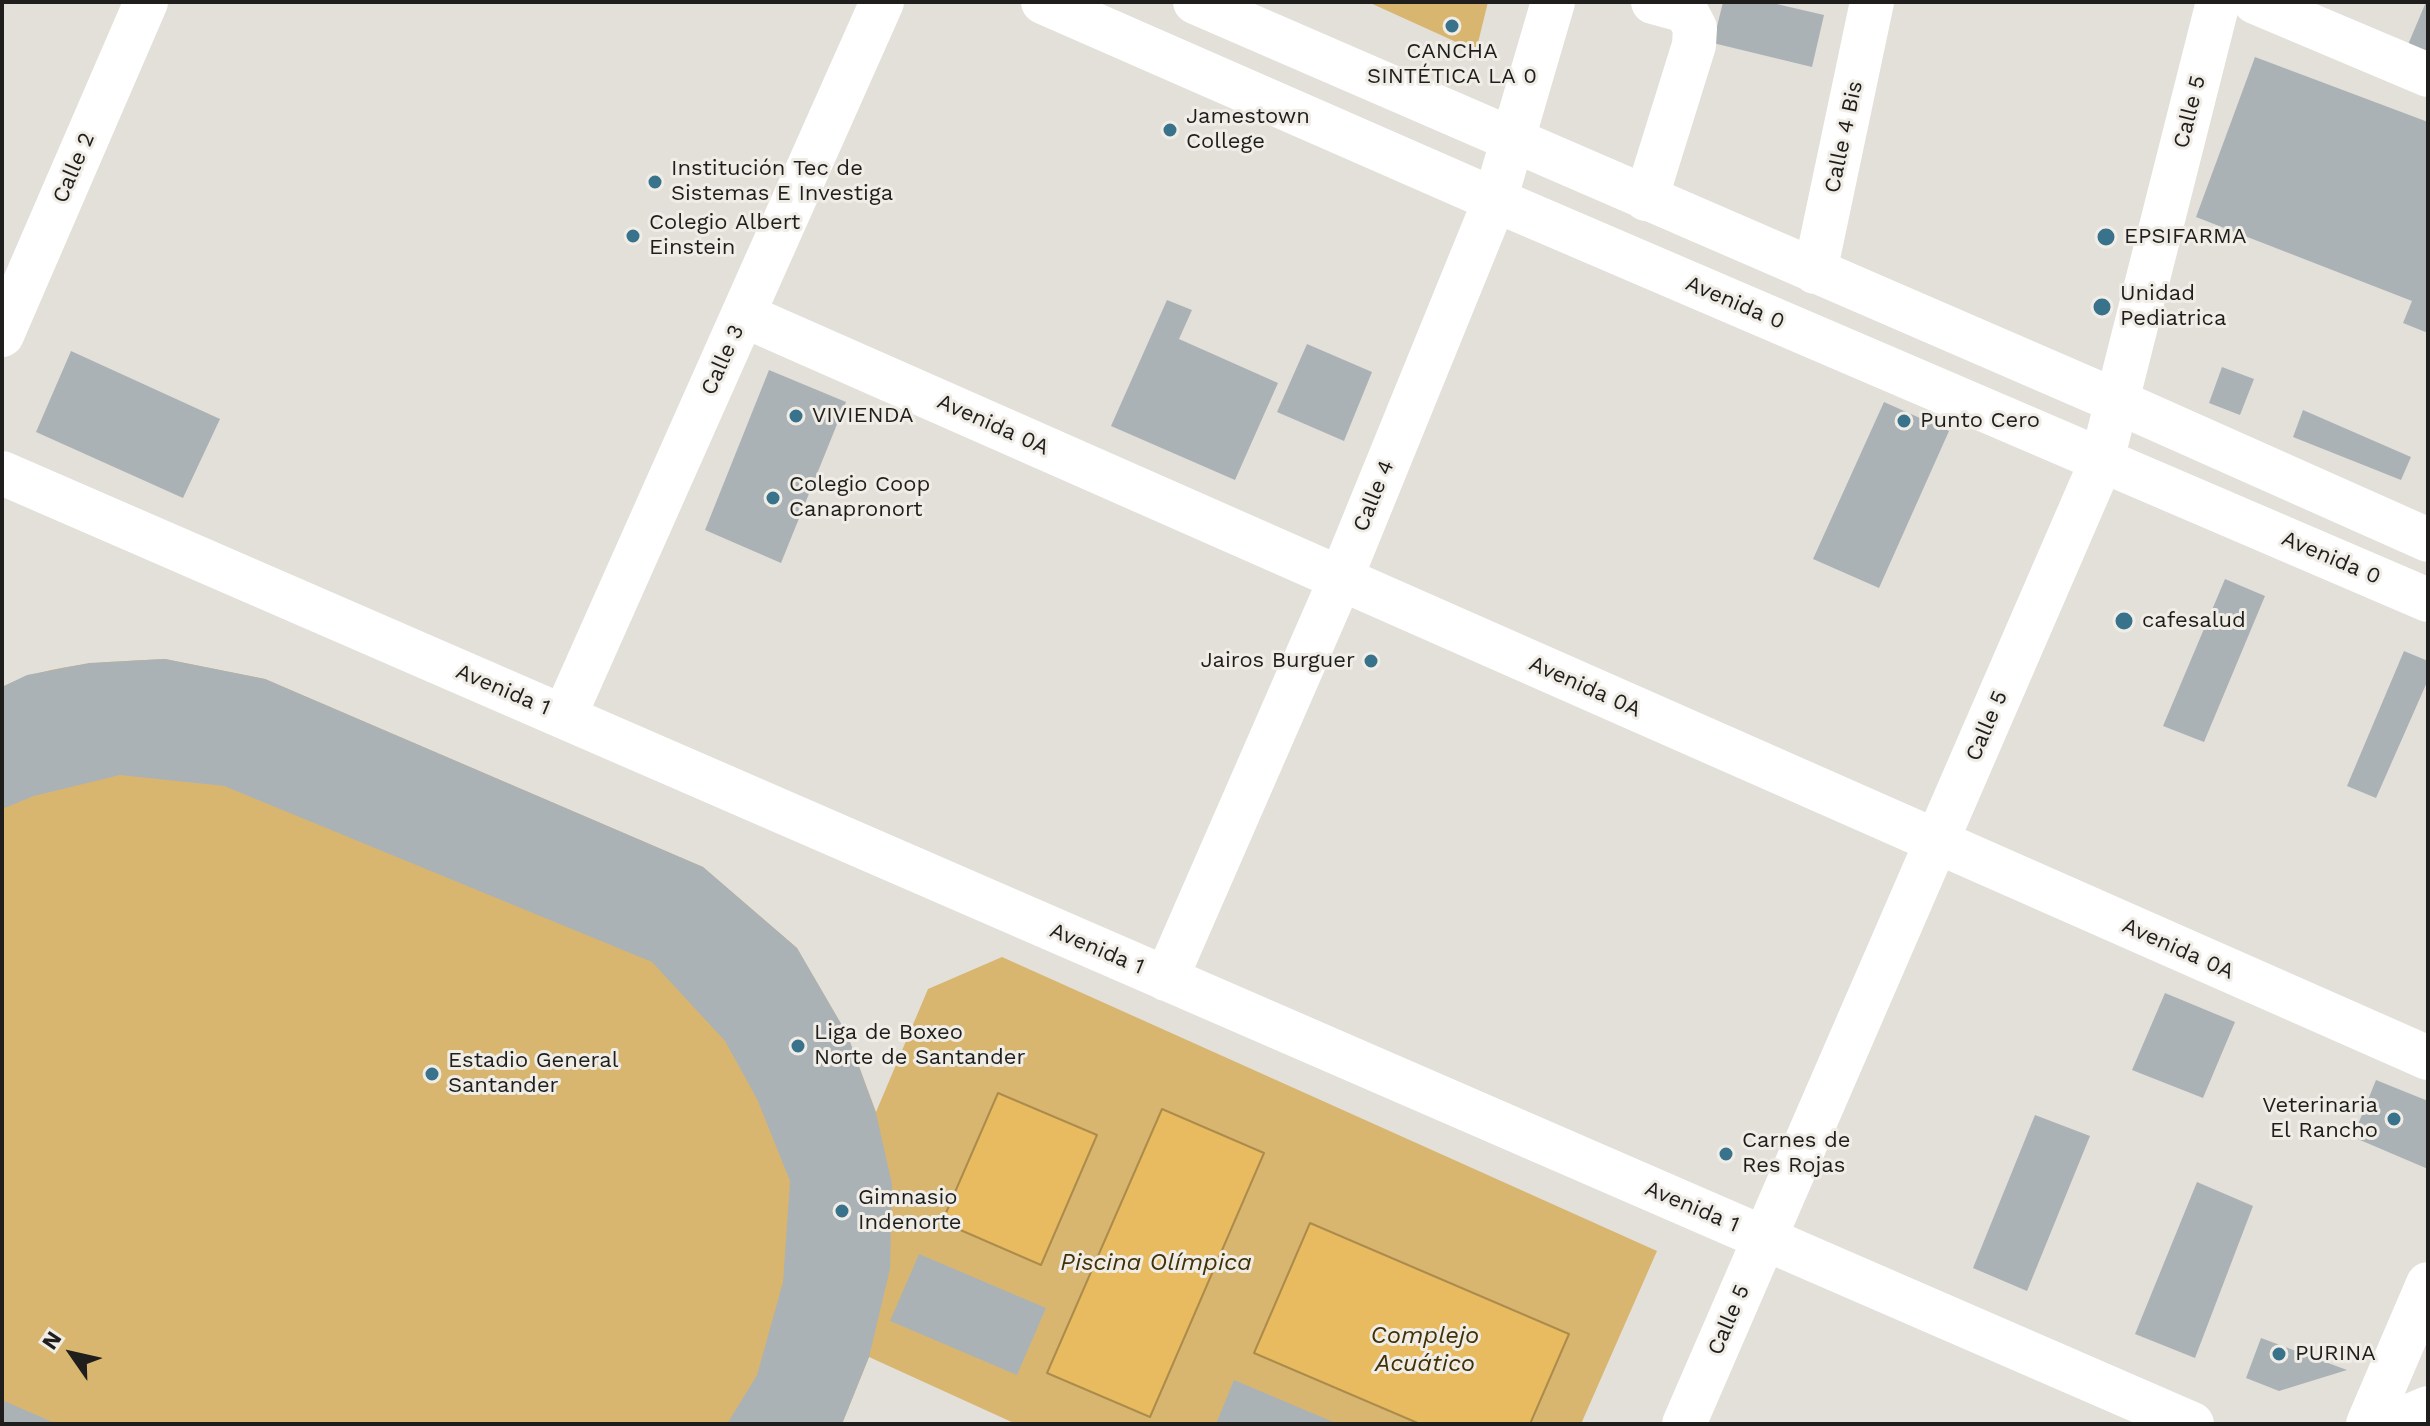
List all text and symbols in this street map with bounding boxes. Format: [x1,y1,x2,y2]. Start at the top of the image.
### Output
marker: CANCHA SINTÉTICA LA 0 [1443,17,1461,35]
place label: CANCHA SINTÉTICA LA 0 [1367,39,1537,90]
street label: Calle 5 [2168,73,2212,151]
street label: Calle 4 Bis [1819,79,1869,195]
place label: Jamestown College [1186,104,1310,156]
marker: Jamestown College [1161,121,1179,139]
street label: Calle 2 [47,129,101,207]
place label: Institución Tec de Sistemas E Investiga [671,156,893,208]
marker: Institución Tec de Sistemas E Investiga [646,173,664,191]
place label: Colegio Albert Einstein [649,210,800,262]
place label: EPSIFARMA [2124,224,2246,250]
marker: EPSIFARMA [2095,226,2117,248]
marker: Colegio Albert Einstein [624,227,642,245]
street label: Avenida 0 [1682,270,1788,336]
place label: Unidad Pediatrica [2120,281,2226,332]
marker: Unidad Pediatrica [2091,296,2113,318]
street label: Calle 3 [696,321,750,399]
street label: Avenida 0A [933,389,1053,461]
place label: VIVIENDA [812,403,914,429]
marker: VIVIENDA [787,407,805,425]
place label: Punto Cero [1920,408,2040,434]
marker: Punto Cero [1895,412,1913,430]
street label: Calle 4 [1348,456,1400,536]
place label: Colegio Coop Canapronort [789,472,930,524]
marker: Colegio Coop Canapronort [764,489,782,507]
street label: Avenida 0 [2278,525,2384,591]
place label: cafesalud [2142,608,2246,634]
marker: cafesalud [2113,610,2135,632]
place label: Jairos Burguer [1200,648,1355,674]
street label: Avenida 0A [1525,651,1645,723]
marker: Jairos Burguer [1362,652,1380,670]
street label: Avenida 1 [452,658,554,722]
street label: Calle 5 [1960,687,2014,765]
street label: Avenida 0A [2118,913,2238,985]
street label: Avenida 1 [1046,917,1148,981]
place label: Liga de Boxeo Norte de Santander [814,1020,1025,1072]
marker: Liga de Boxeo Norte de Santander [789,1037,807,1055]
place label: Estadio General Santander [448,1048,618,1100]
marker: Estadio General Santander [423,1065,441,1083]
place label: Veterinaria El Rancho [2262,1093,2378,1144]
marker: Veterinaria El Rancho [2385,1110,2403,1128]
place label: Carnes de Res Rojas [1742,1128,1850,1180]
marker: Carnes de Res Rojas [1717,1145,1735,1163]
street label: Avenida 1 [1641,1175,1743,1239]
place label: Gimnasio Indenorte [858,1185,962,1236]
marker: Gimnasio Indenorte [833,1202,851,1220]
water label: Piscina Olímpica [1060,1249,1252,1277]
street label: Calle 5 [1702,1281,1756,1359]
north arrow [32,1314,112,1394]
water label: Complejo Acuático [1371,1322,1479,1378]
text: N [37,1327,67,1354]
place label: PURINA [2295,1341,2376,1367]
marker: PURINA [2270,1345,2288,1363]

